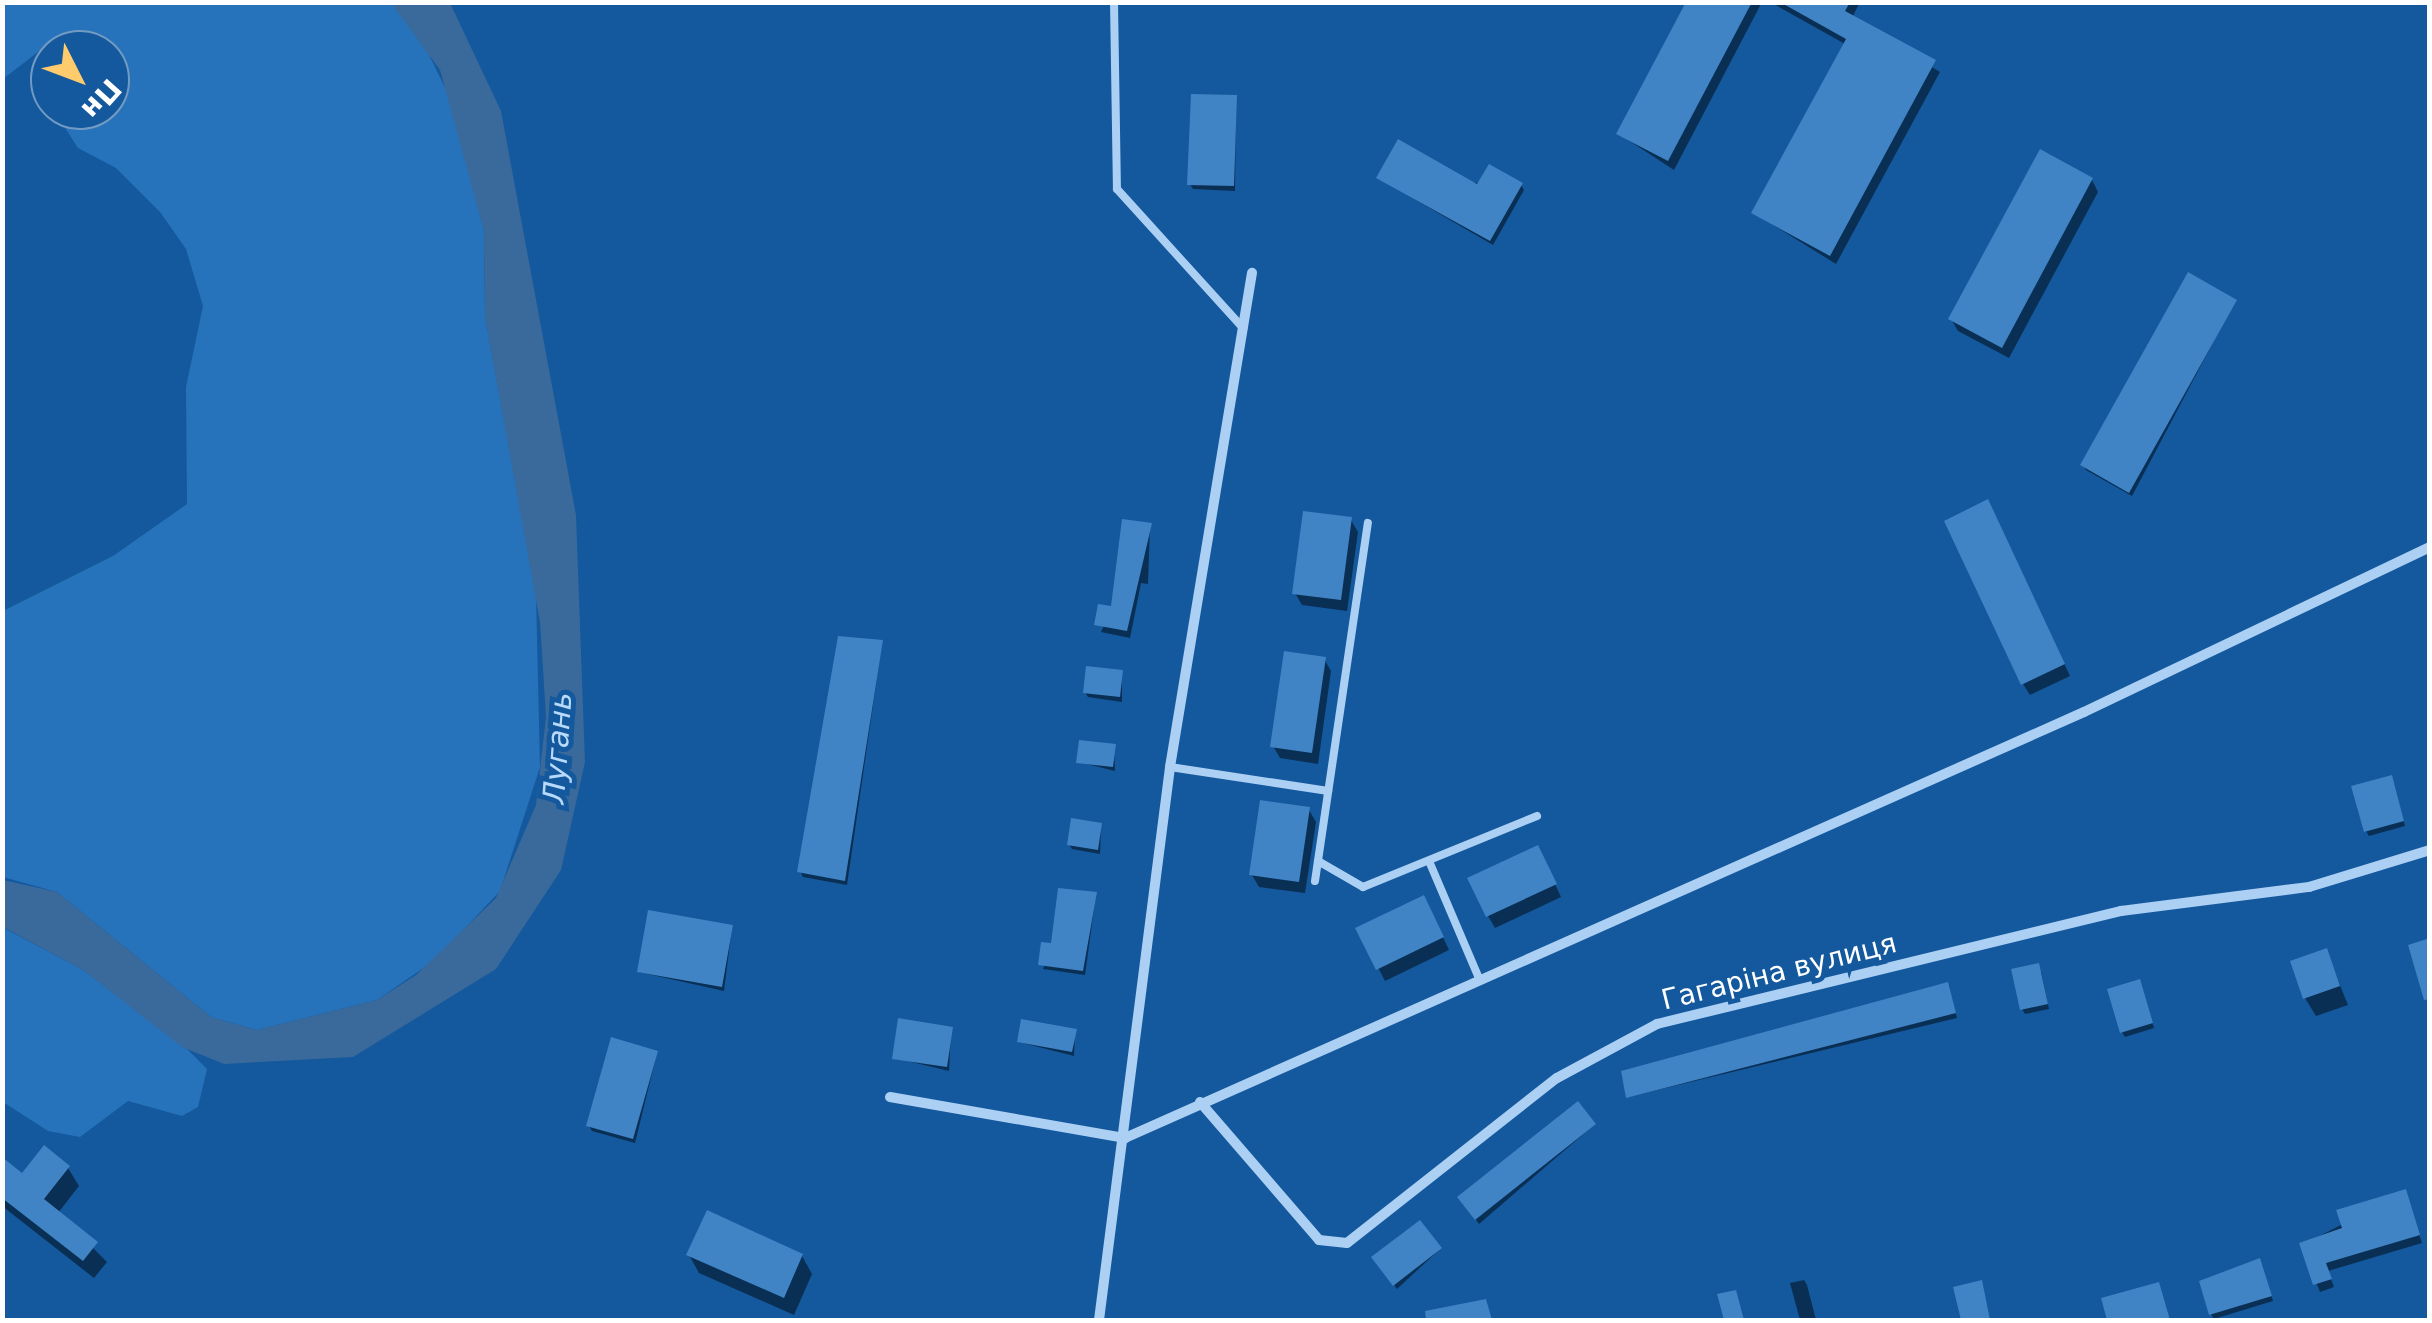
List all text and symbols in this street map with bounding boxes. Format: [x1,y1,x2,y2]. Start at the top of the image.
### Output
north arrow [30,30,130,130]
text: Пн [75,72,128,126]
water label: Лугань [536,691,580,805]
street label: Гагаріна вулиця [1658,927,1900,1017]

